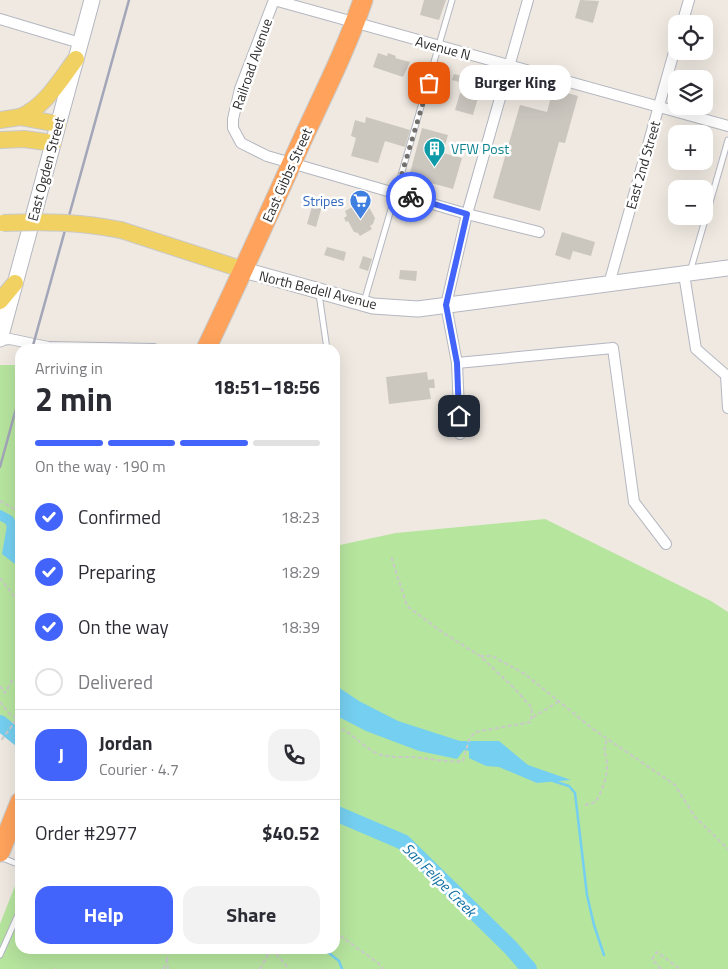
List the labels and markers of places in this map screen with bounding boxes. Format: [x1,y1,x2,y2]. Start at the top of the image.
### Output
pin [408,62,450,104]
callout: Burger King [459,66,572,100]
building icon: VFW Post [423,137,447,168]
place label: VFW Post [451,138,509,159]
supermarket icon: Stripes [348,189,372,220]
place label: Stripes [303,190,344,211]
pin [438,395,480,437]

